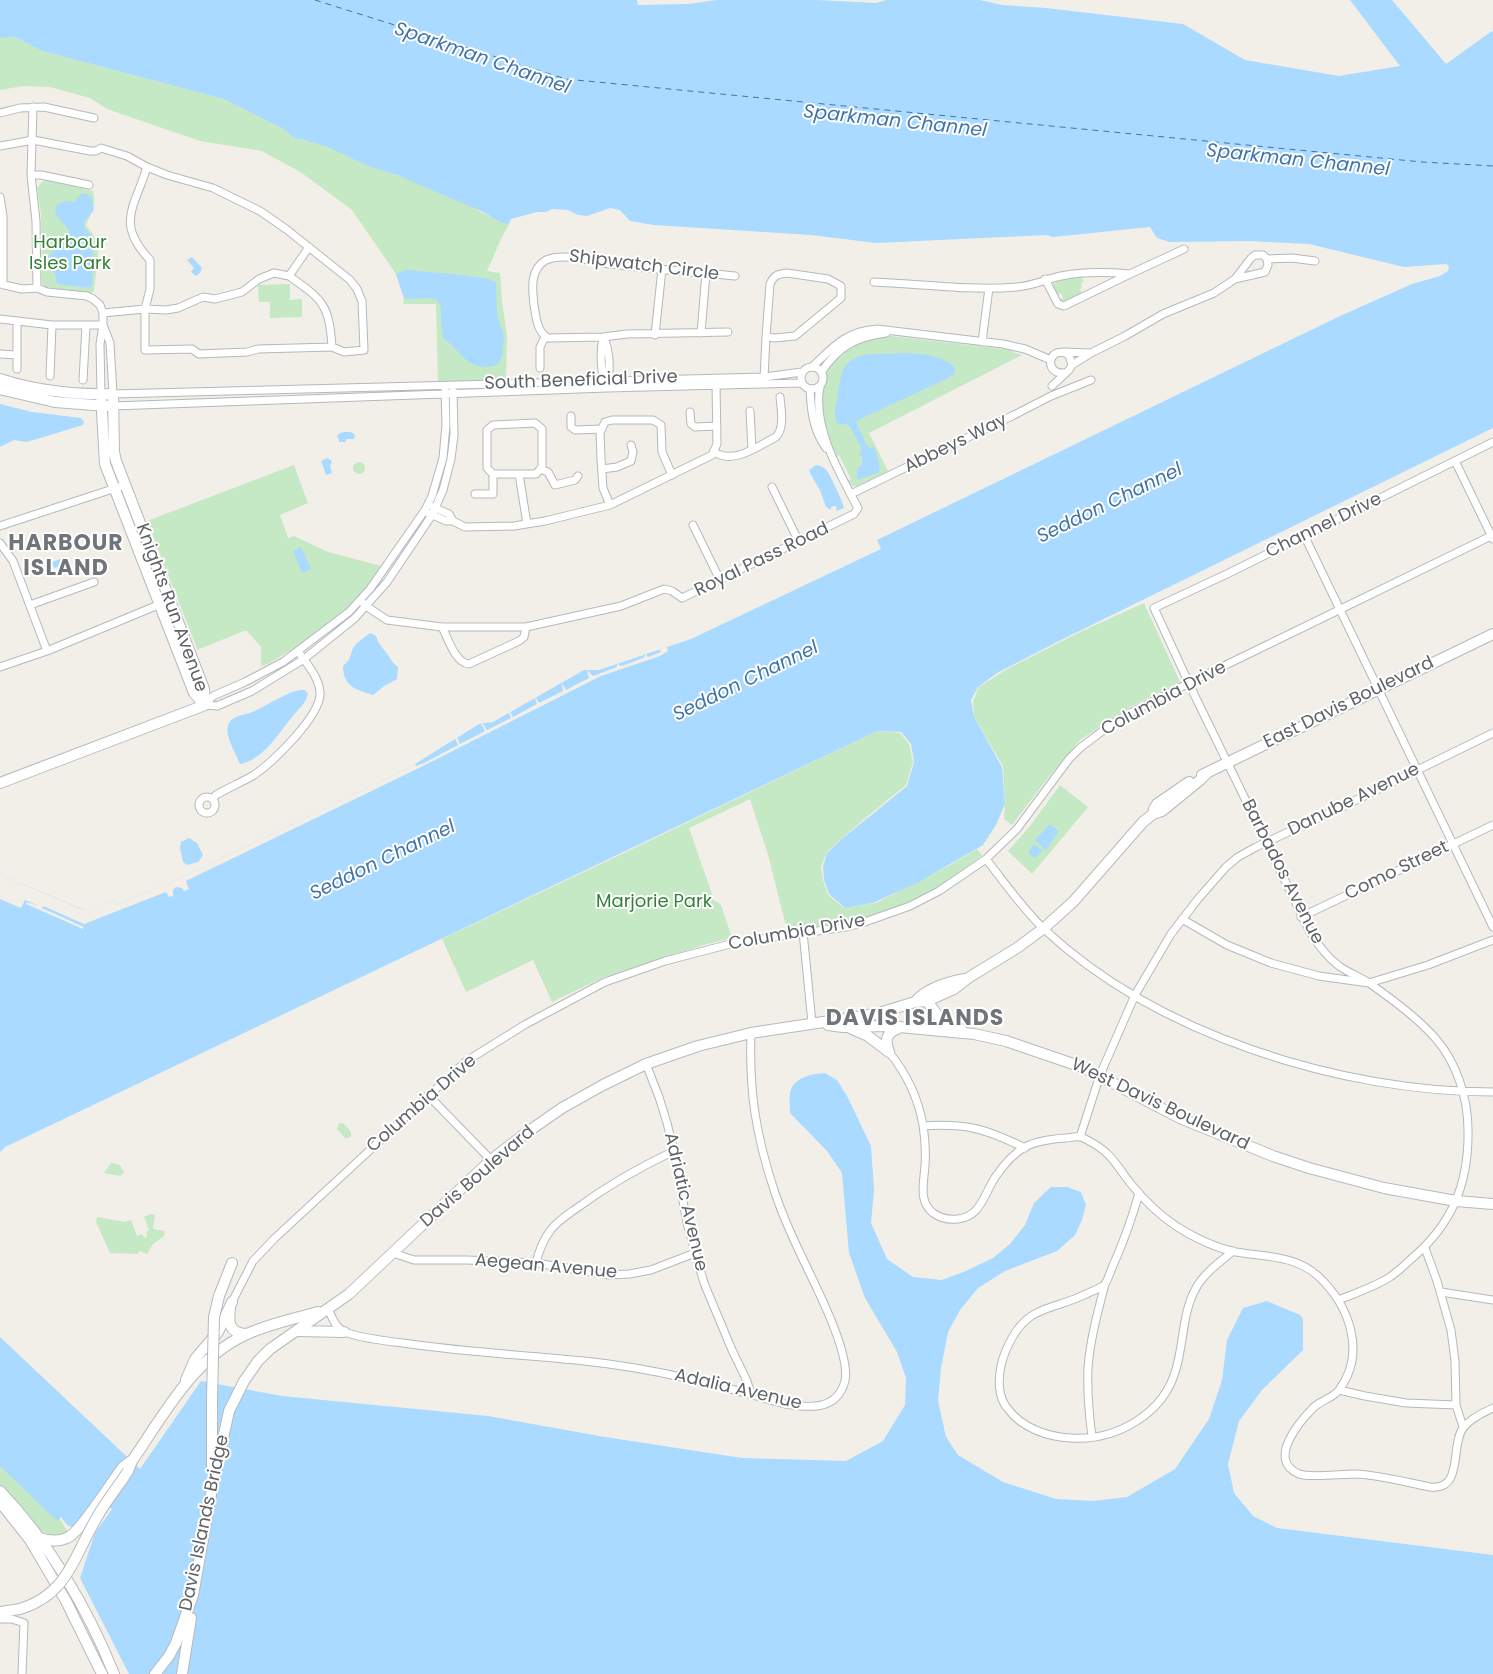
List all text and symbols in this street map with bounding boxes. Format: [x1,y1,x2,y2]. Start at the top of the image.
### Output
water label: Sparkman Channel [391,18,573,100]
water label: Sparkman Channel [802,101,988,143]
water label: Sparkman Channel [1205,140,1391,182]
park label: Harbour Isles Park [29,232,111,274]
street label: Shipwatch Circle [568,246,720,286]
street label: South Beneficial Drive [484,367,678,395]
street label: Abbeys Way [901,410,1011,478]
water label: Seddon Channel [1034,459,1186,549]
street label: Channel Drive [1263,489,1385,563]
street label: Royal Pass Road [691,518,833,602]
street label: Knights Run Avenue [130,521,212,695]
district label: HARBOUR ISLAND [7,531,125,582]
water label: Seddon Channel [670,637,822,727]
street label: East Davis Boulevard [1260,652,1438,754]
street label: Columbia Drive [1098,657,1230,741]
street label: Danube Avenue [1285,759,1423,841]
street label: Barbados Avenue [1236,796,1328,948]
water label: Seddon Channel [307,816,459,906]
street label: Como Street [1341,837,1453,905]
park label: Marjorie Park [596,891,712,913]
street label: Columbia Drive [727,910,867,956]
district label: DAVIS ISLANDS [824,1006,1006,1032]
street label: Columbia Drive [363,1050,481,1158]
street label: West Davis Boulevard [1068,1054,1252,1156]
street label: Davis Boulevard [416,1121,540,1233]
street label: Adriatic Avenue [659,1130,711,1274]
street label: Aegean Avenue [474,1250,618,1284]
street label: Adalia Avenue [672,1365,804,1415]
street label: Davis Islands Bridge [176,1433,234,1613]

